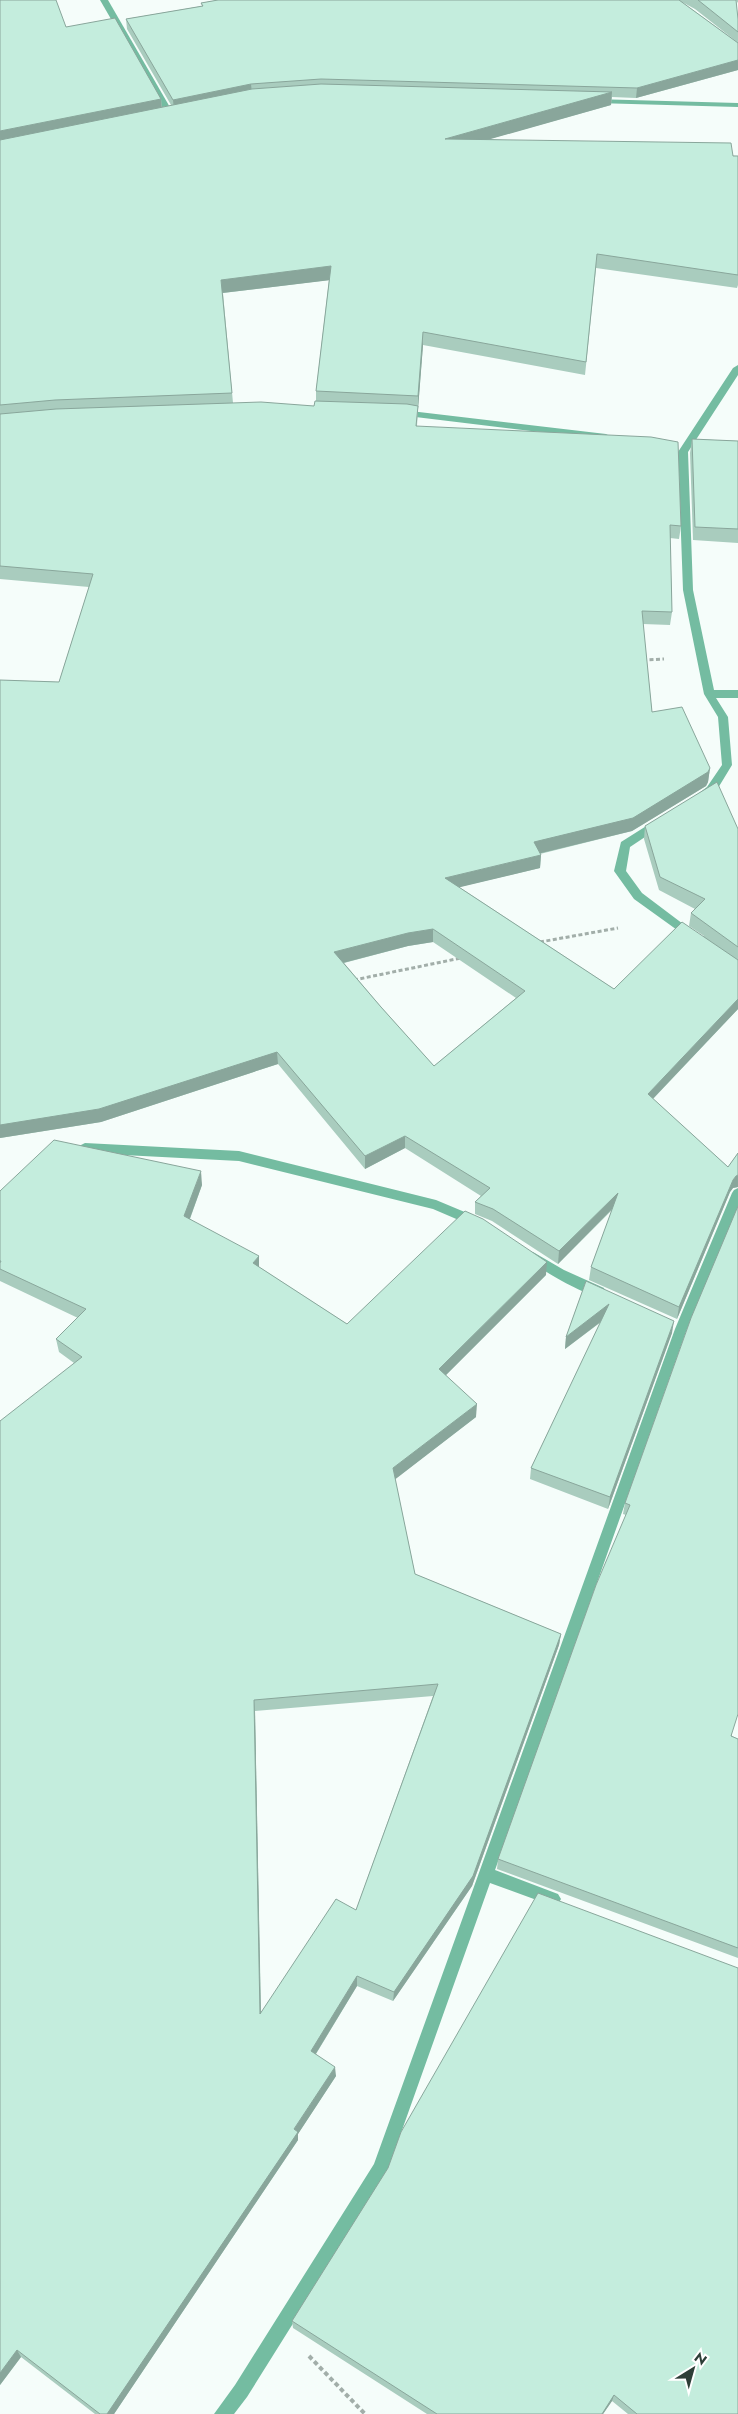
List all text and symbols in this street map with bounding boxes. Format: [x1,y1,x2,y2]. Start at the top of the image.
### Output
north arrow [668,2344,718,2394]
text: N [690,2347,711,2370]

